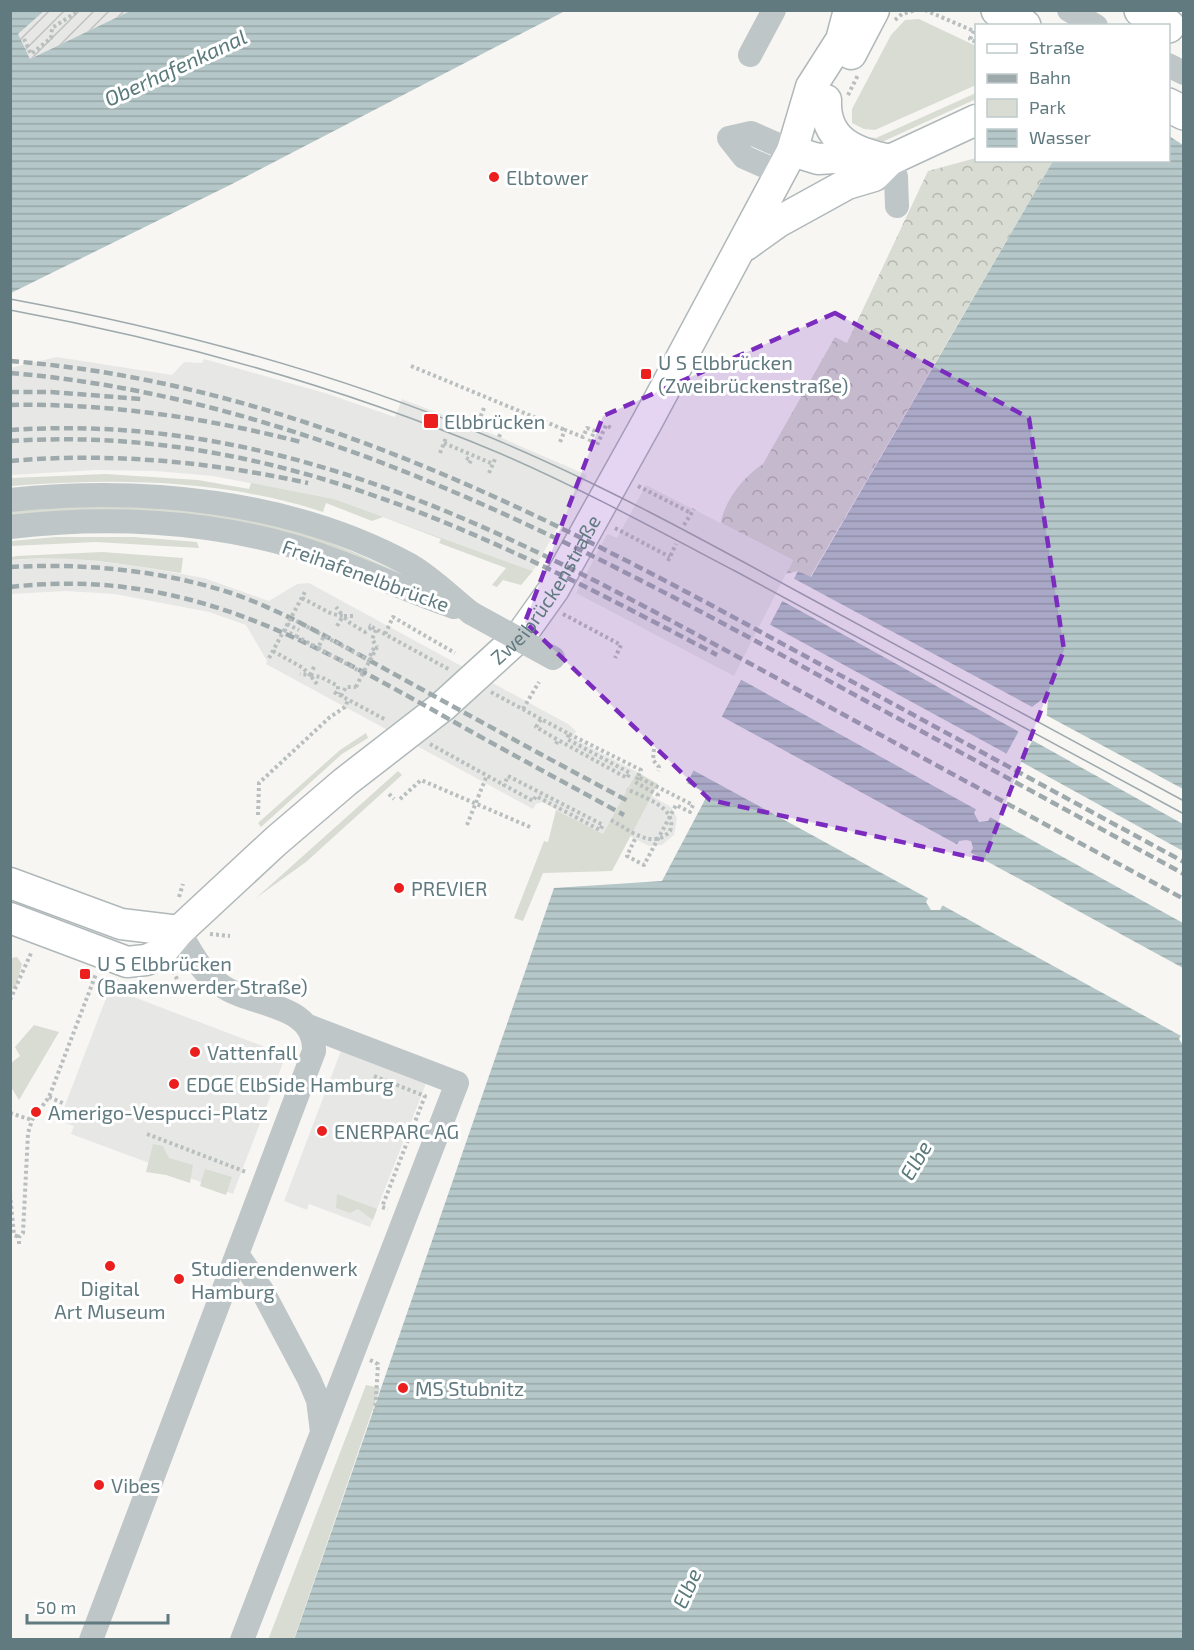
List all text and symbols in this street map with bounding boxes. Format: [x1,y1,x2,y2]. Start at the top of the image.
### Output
water label: Oberhafenkanal [100,23,250,111]
legend [975,24,1170,162]
text: Straße [1029,36,1085,58]
text: Bahn [1029,66,1071,88]
text: Park [1029,96,1066,118]
text: Wasser [1029,126,1091,148]
place label: Elbtower [506,165,589,189]
marker: Elbtower [487,170,501,184]
place label: U S Elbbrücken (Zweibrückenstraße) [658,350,849,397]
marker: U S Elbbrücken (Zweibrückenstraße) [639,367,653,381]
place label: Elbbrücken [444,409,545,433]
marker: Elbbrücken [422,412,440,430]
street label: Zweibrückenstraße [485,510,605,669]
street label: Freihafenelbbrücke [279,534,453,616]
place label: PREVIER [411,876,487,900]
marker: PREVIER [392,881,406,895]
place label: U S Elbbrücken (Baakenwerder Straße) [97,951,308,998]
marker: U S Elbbrücken (Baakenwerder Straße) [78,967,92,981]
place label: Vattenfall [207,1040,298,1064]
marker: Vattenfall [188,1045,202,1059]
place label: EDGE ElbSide Hamburg [186,1072,394,1096]
marker: EDGE ElbSide Hamburg [167,1077,181,1091]
place label: Amerigo-Vespucci-Platz [48,1100,268,1124]
marker: Amerigo-Vespucci-Platz [29,1105,43,1119]
place label: ENERPARC AG [334,1119,459,1143]
marker: ENERPARC AG [315,1124,329,1138]
water label: Elbe [894,1136,936,1184]
place label: Studierendenwerk Hamburg [191,1256,358,1303]
marker: Digital Art Museum [103,1259,117,1273]
marker: Studierendenwerk Hamburg [172,1272,186,1286]
place label: Digital Art Museum [54,1276,166,1323]
place label: MS Stubnitz [415,1376,524,1400]
marker: MS Stubnitz [396,1381,410,1395]
place label: Vibes [111,1473,160,1497]
marker: Vibes [92,1478,106,1492]
water label: Elbe [666,1564,706,1612]
scale bar [27,1587,168,1625]
text: 50 m [36,1596,76,1618]

